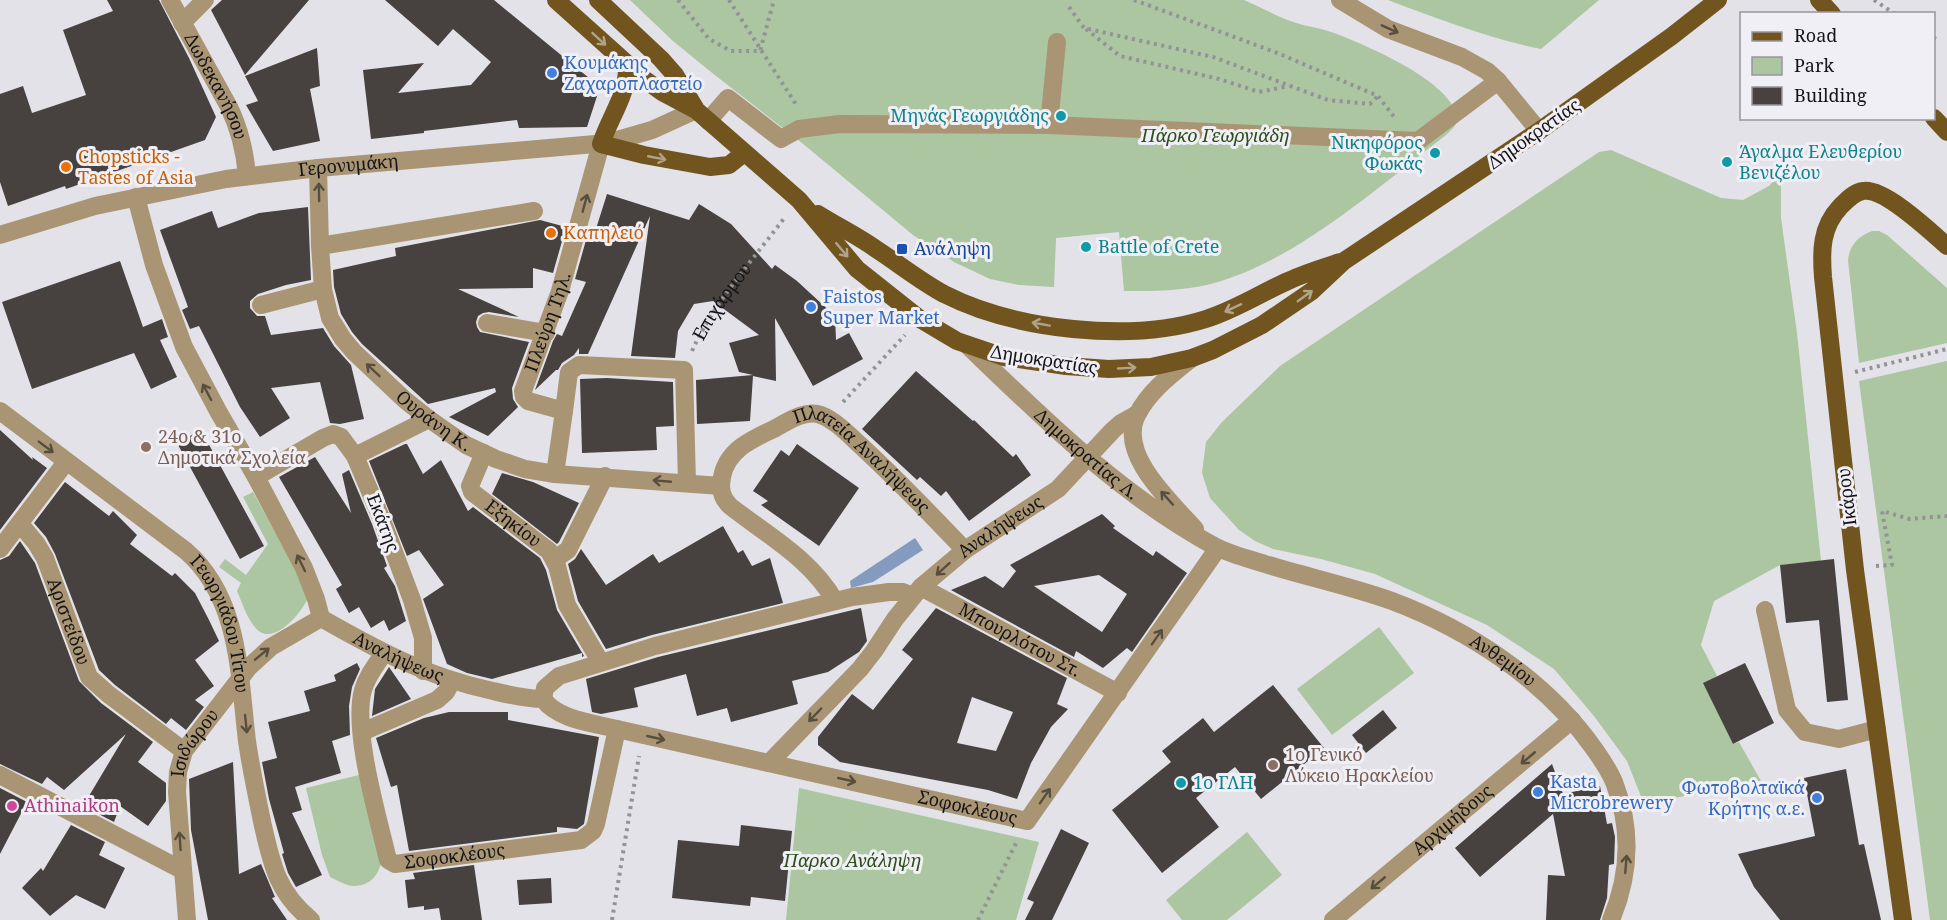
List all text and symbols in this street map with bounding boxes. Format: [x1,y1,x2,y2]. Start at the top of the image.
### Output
legend [1740,12,1935,120]
text: Road [1794,23,1837,47]
one-way arrow [1381,24,1399,36]
street label: Δωδεκανήσου [180,28,253,142]
one-way arrow [592,32,607,46]
place label: Κουμάκης Ζαχαροπλαστείο [564,50,703,95]
text: Park [1794,53,1834,77]
marker: Κουμάκης Ζαχαροπλαστείο [545,66,559,80]
text: Building [1794,83,1867,107]
street label: Δημοκρατίας [1482,92,1585,174]
place label: Μηνάς Γεωργιάδης [890,103,1049,127]
marker: Μηνάς Γεωργιάδης [1054,109,1068,123]
park label: Πάρκο Γεωργιάδη [1140,123,1290,147]
place label: Νικηφόρος Φωκάς [1331,130,1423,175]
place label: Άγαλμα Ελευθερίου Βενιζέλου [1739,139,1902,184]
place label: Chopsticks - Tastes of Asia [78,144,194,189]
marker: Νικηφόρος Φωκάς [1428,146,1442,160]
street label: Γερονυμάκη [297,148,399,181]
one-way arrow [647,153,667,164]
marker: Άγαλμα Ελευθερίου Βενιζέλου [1720,155,1734,169]
marker: Chopsticks - Tastes of Asia [59,160,73,174]
one-way arrow [313,183,325,203]
one-way arrow [580,194,592,213]
place label: Καπηλειό [563,220,644,244]
marker: Καπηλειό [544,226,558,240]
place label: Battle of Crete [1098,234,1219,258]
place label: Ανάληψη [914,236,991,260]
marker: Battle of Crete [1079,240,1093,254]
one-way arrow [835,242,848,258]
marker: Ανάληψη [895,242,909,256]
street label: Επιχάρμου [686,257,756,344]
street label: Πλεύρη Τηλ. [518,269,576,375]
place label: Faistos Super Market [823,284,940,329]
one-way arrow [1296,290,1312,302]
marker: Faistos Super Market [804,300,818,314]
one-way arrow [1224,303,1242,314]
one-way arrow [1032,318,1052,329]
street label: Δημοκρατίας [989,339,1099,379]
one-way arrow [1116,362,1136,373]
one-way arrow [366,363,381,378]
one-way arrow [201,384,213,401]
street label: Ουράνη Κ. [391,385,475,456]
street label: Πλατεία Αναλήψεως [789,400,936,518]
street label: Δημοκρατίας Λ. [1030,403,1144,505]
place label: 24ο & 31ο Δημοτικά Σχολεία [158,424,306,469]
one-way arrow [38,440,54,453]
marker: 24ο & 31ο Δημοτικά Σχολεία [139,440,153,454]
street label: Ικάρου [1831,467,1861,527]
one-way arrow [653,475,673,486]
street label: Αναλήψεως [952,489,1048,563]
street label: Εκάτης [362,490,406,555]
one-way arrow [1160,491,1174,506]
street label: Εξηκίου [481,493,547,552]
street label: Γεωργιάδου Τίτου [185,549,255,694]
one-way arrow [295,555,307,572]
one-way arrow [935,562,950,576]
street label: Αριστείδου [42,574,96,668]
street label: Μπουρλότου Στ. [955,597,1085,682]
street label: Αναλήψεως [349,625,448,688]
street label: Ανθεμίου [1466,628,1542,691]
one-way arrow [1151,629,1163,645]
one-way arrow [254,647,269,661]
street label: Ισιδώρου [165,703,223,777]
one-way arrow [808,708,823,723]
one-way arrow [240,714,251,734]
one-way arrow [647,732,666,744]
place label: 1ο Γενικό Λύκειο Ηρακλείου [1285,742,1434,787]
one-way arrow [1520,751,1536,764]
marker: 1ο Γενικό Λύκειο Ηρακλείου [1266,758,1280,772]
place label: Kasta Microbrewery [1550,769,1674,814]
place label: 1o ΓΛΗ [1193,770,1254,794]
one-way arrow [837,775,856,787]
place label: Φωτοβολταϊκά Κρήτης α.ε. [1681,775,1805,820]
marker: 1o ΓΛΗ [1174,776,1188,790]
street label: Αρχιμήδους [1407,778,1498,860]
street label: Σοφοκλέους [916,784,1020,830]
marker: Kasta Microbrewery [1531,785,1545,799]
one-way arrow [1039,789,1051,805]
marker: Φωτοβολταϊκά Κρήτης α.ε. [1810,791,1824,805]
place label: Athinaikon [24,793,120,817]
marker: Athinaikon [5,799,19,813]
one-way arrow [174,831,185,851]
street label: Σοφοκλέους [403,837,506,874]
park label: Παρκο Ανάληψη [782,848,921,872]
one-way arrow [1621,854,1632,874]
one-way arrow [1371,876,1386,890]

